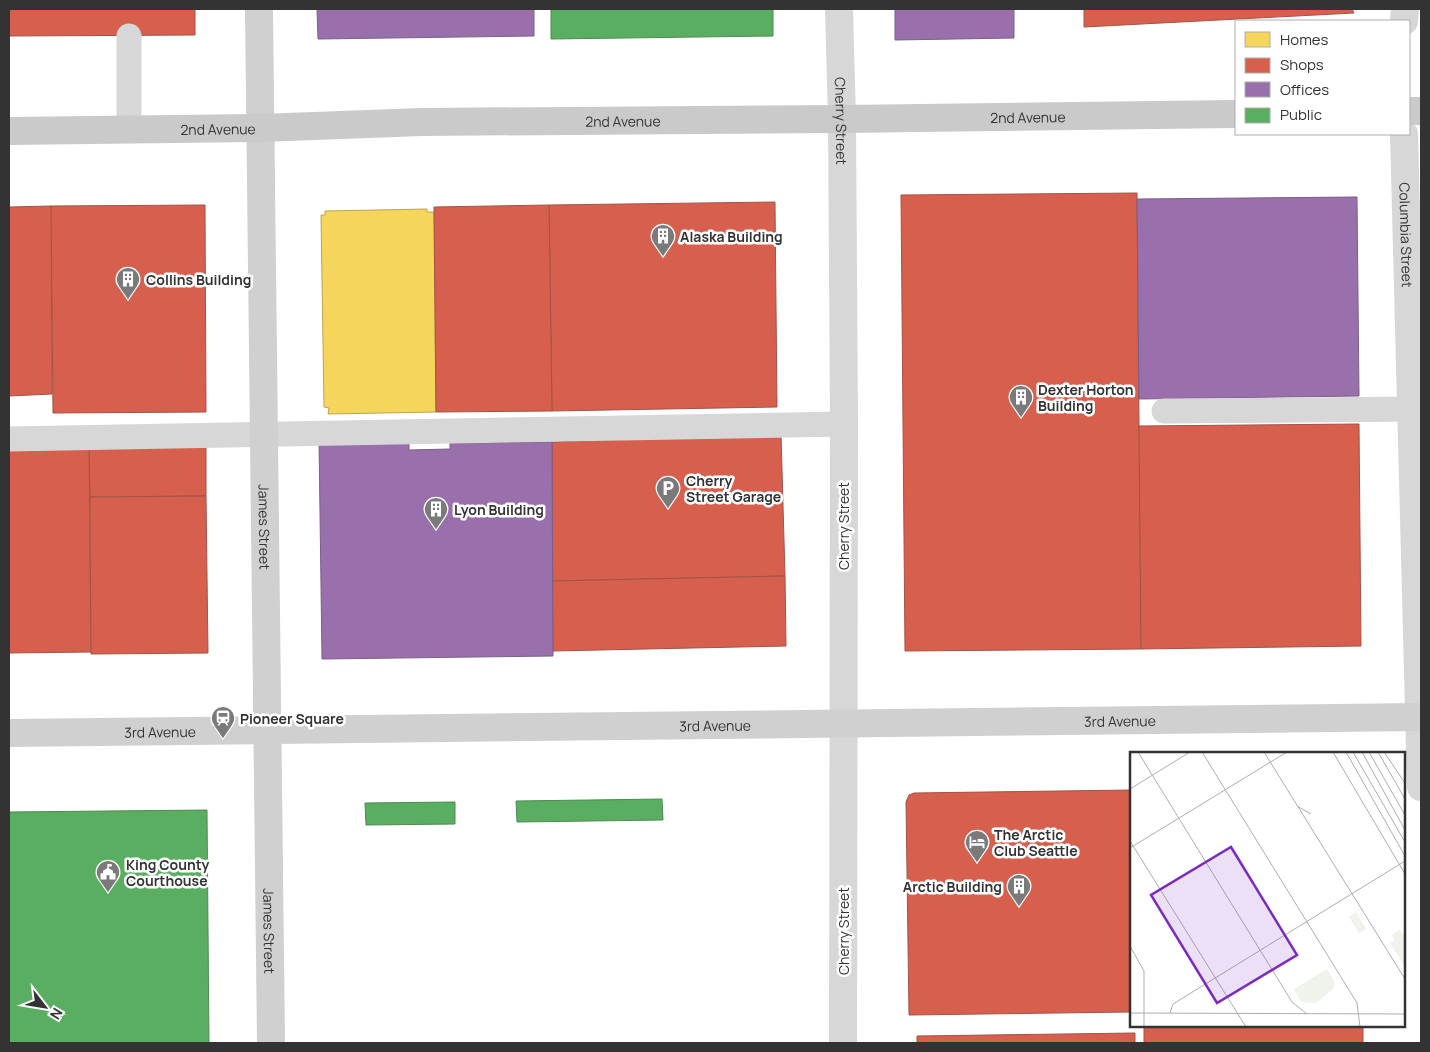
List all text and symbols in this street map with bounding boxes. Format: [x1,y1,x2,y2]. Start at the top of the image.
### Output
legend [1235,20,1410,135]
text: Homes [1280,29,1329,50]
text: Shops [1280,54,1324,75]
street label: Cherry Street [831,77,852,165]
text: Offices [1280,79,1329,100]
text: Public [1280,104,1322,125]
street label: 2nd Avenue [990,107,1066,127]
street label: 2nd Avenue [585,111,661,130]
street label: 2nd Avenue [180,119,256,138]
street label: Columbia Street [1396,182,1418,288]
building icon: Alaska Building [650,223,676,257]
place label: Alaska Building [680,227,783,246]
building icon: Collins Building [115,266,141,300]
place label: Collins Building [146,270,251,289]
place label: Dexter Horton Building [1038,380,1134,415]
building icon: Dexter Horton Building [1008,384,1034,418]
place label: Cherry Street Garage [686,471,781,506]
parking icon: Cherry Street Garage [655,475,681,509]
street label: Cherry Street [834,482,853,570]
street label: James Street [255,484,275,570]
building icon: Lyon Building [423,496,449,530]
place label: Lyon Building [454,500,544,519]
station icon: Pioneer Square [210,705,236,739]
place label: Pioneer Square [240,709,344,728]
street label: 3rd Avenue [1084,711,1156,730]
street label: 3rd Avenue [679,715,751,735]
street label: 3rd Avenue [124,721,196,741]
inset map [1130,752,1405,1027]
place label: The Arctic Club Seattle [994,825,1078,860]
hotel icon: The Arctic Club Seattle [964,829,990,863]
place label: King County Courthouse [126,855,210,890]
public building icon: King County Courthouse [95,859,121,893]
building icon: Arctic Building [1006,873,1032,907]
place label: Arctic Building [903,877,1002,896]
street label: Cherry Street [834,887,853,975]
street label: James Street [260,888,280,974]
north arrow [20,982,70,1032]
text: N [46,1005,67,1023]

